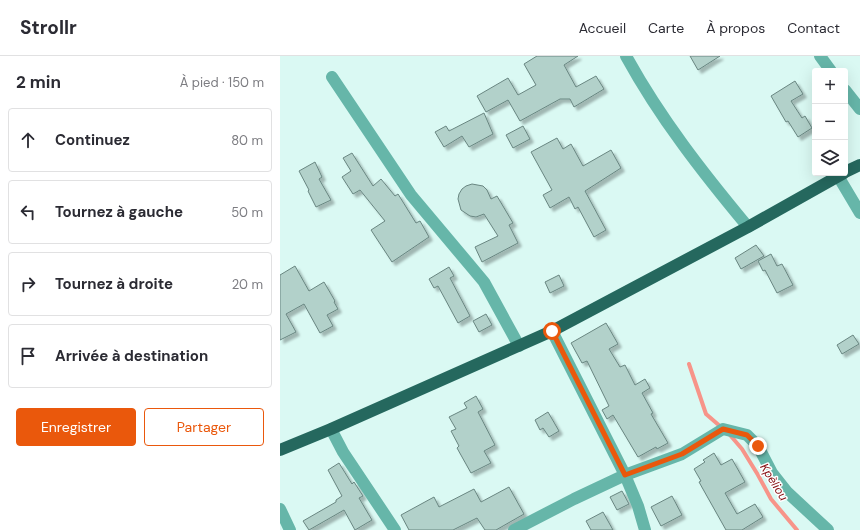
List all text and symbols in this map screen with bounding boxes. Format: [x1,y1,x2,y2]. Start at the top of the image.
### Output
text: Strollr [20,15,77,40]
text: Accueil [579,19,626,37]
text: Carte [648,19,684,37]
text: À propos [706,19,765,37]
text: Contact [787,19,840,37]
map controls [812,68,848,176]
button: + [812,68,848,104]
text: 2 min [16,71,61,93]
text: À pied · 150 m [180,74,264,91]
button: − [812,104,848,140]
icon: ahead [17,129,39,151]
text: Continuez [55,130,130,150]
text: 80 m [231,132,263,149]
button: layers [812,140,848,176]
icon: left [17,201,39,223]
text: Tournez à gauche [55,202,183,222]
text: 50 m [231,204,263,221]
icon: right [17,273,39,295]
text: Tournez à droite [55,274,173,294]
text: 20 m [232,276,263,293]
route start [543,322,561,340]
icon: arrive [17,345,39,367]
text: Arrivée à destination [55,346,208,366]
button: Enregistrer [16,408,136,446]
button: Partager [144,408,264,446]
route end [749,437,767,455]
water label: Kpèliou [756,460,792,504]

